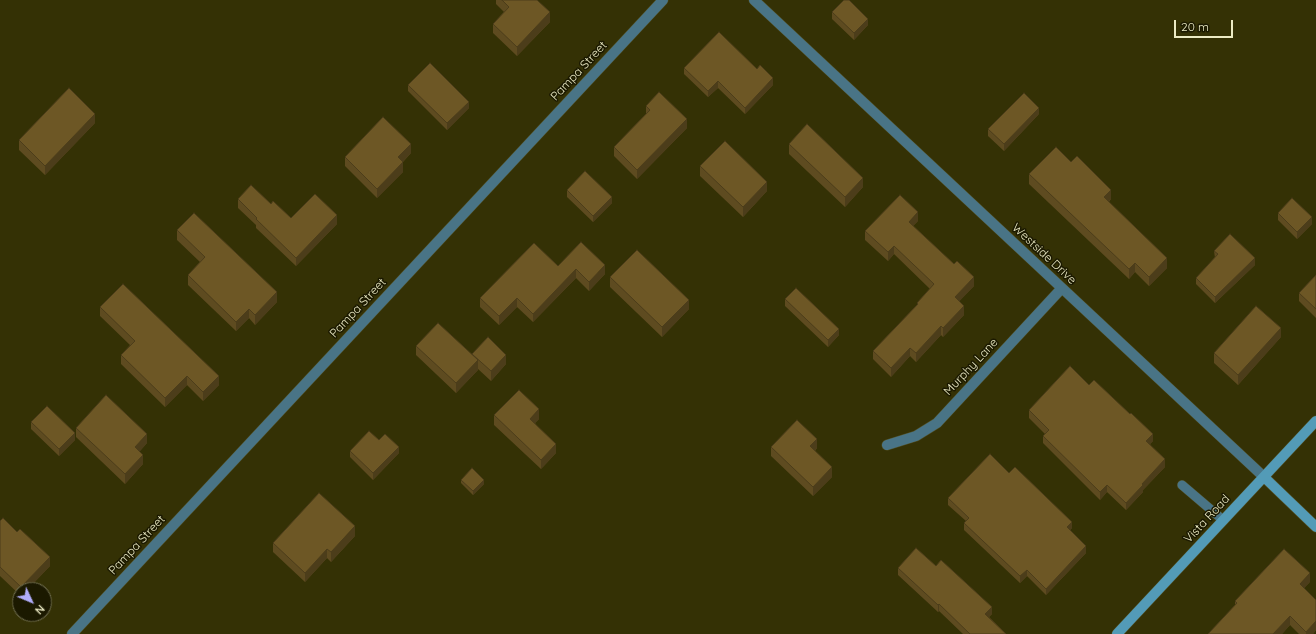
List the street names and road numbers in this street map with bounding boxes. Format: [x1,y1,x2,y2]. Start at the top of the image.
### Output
street label: Pampa Street [548,38,610,104]
street label: Westside Drive [1009,221,1079,287]
street label: Pampa Street [327,275,389,341]
street label: Murphy Lane [941,335,1001,399]
street label: Vista Road [1181,492,1233,546]
street label: Pampa Street [106,512,168,578]

